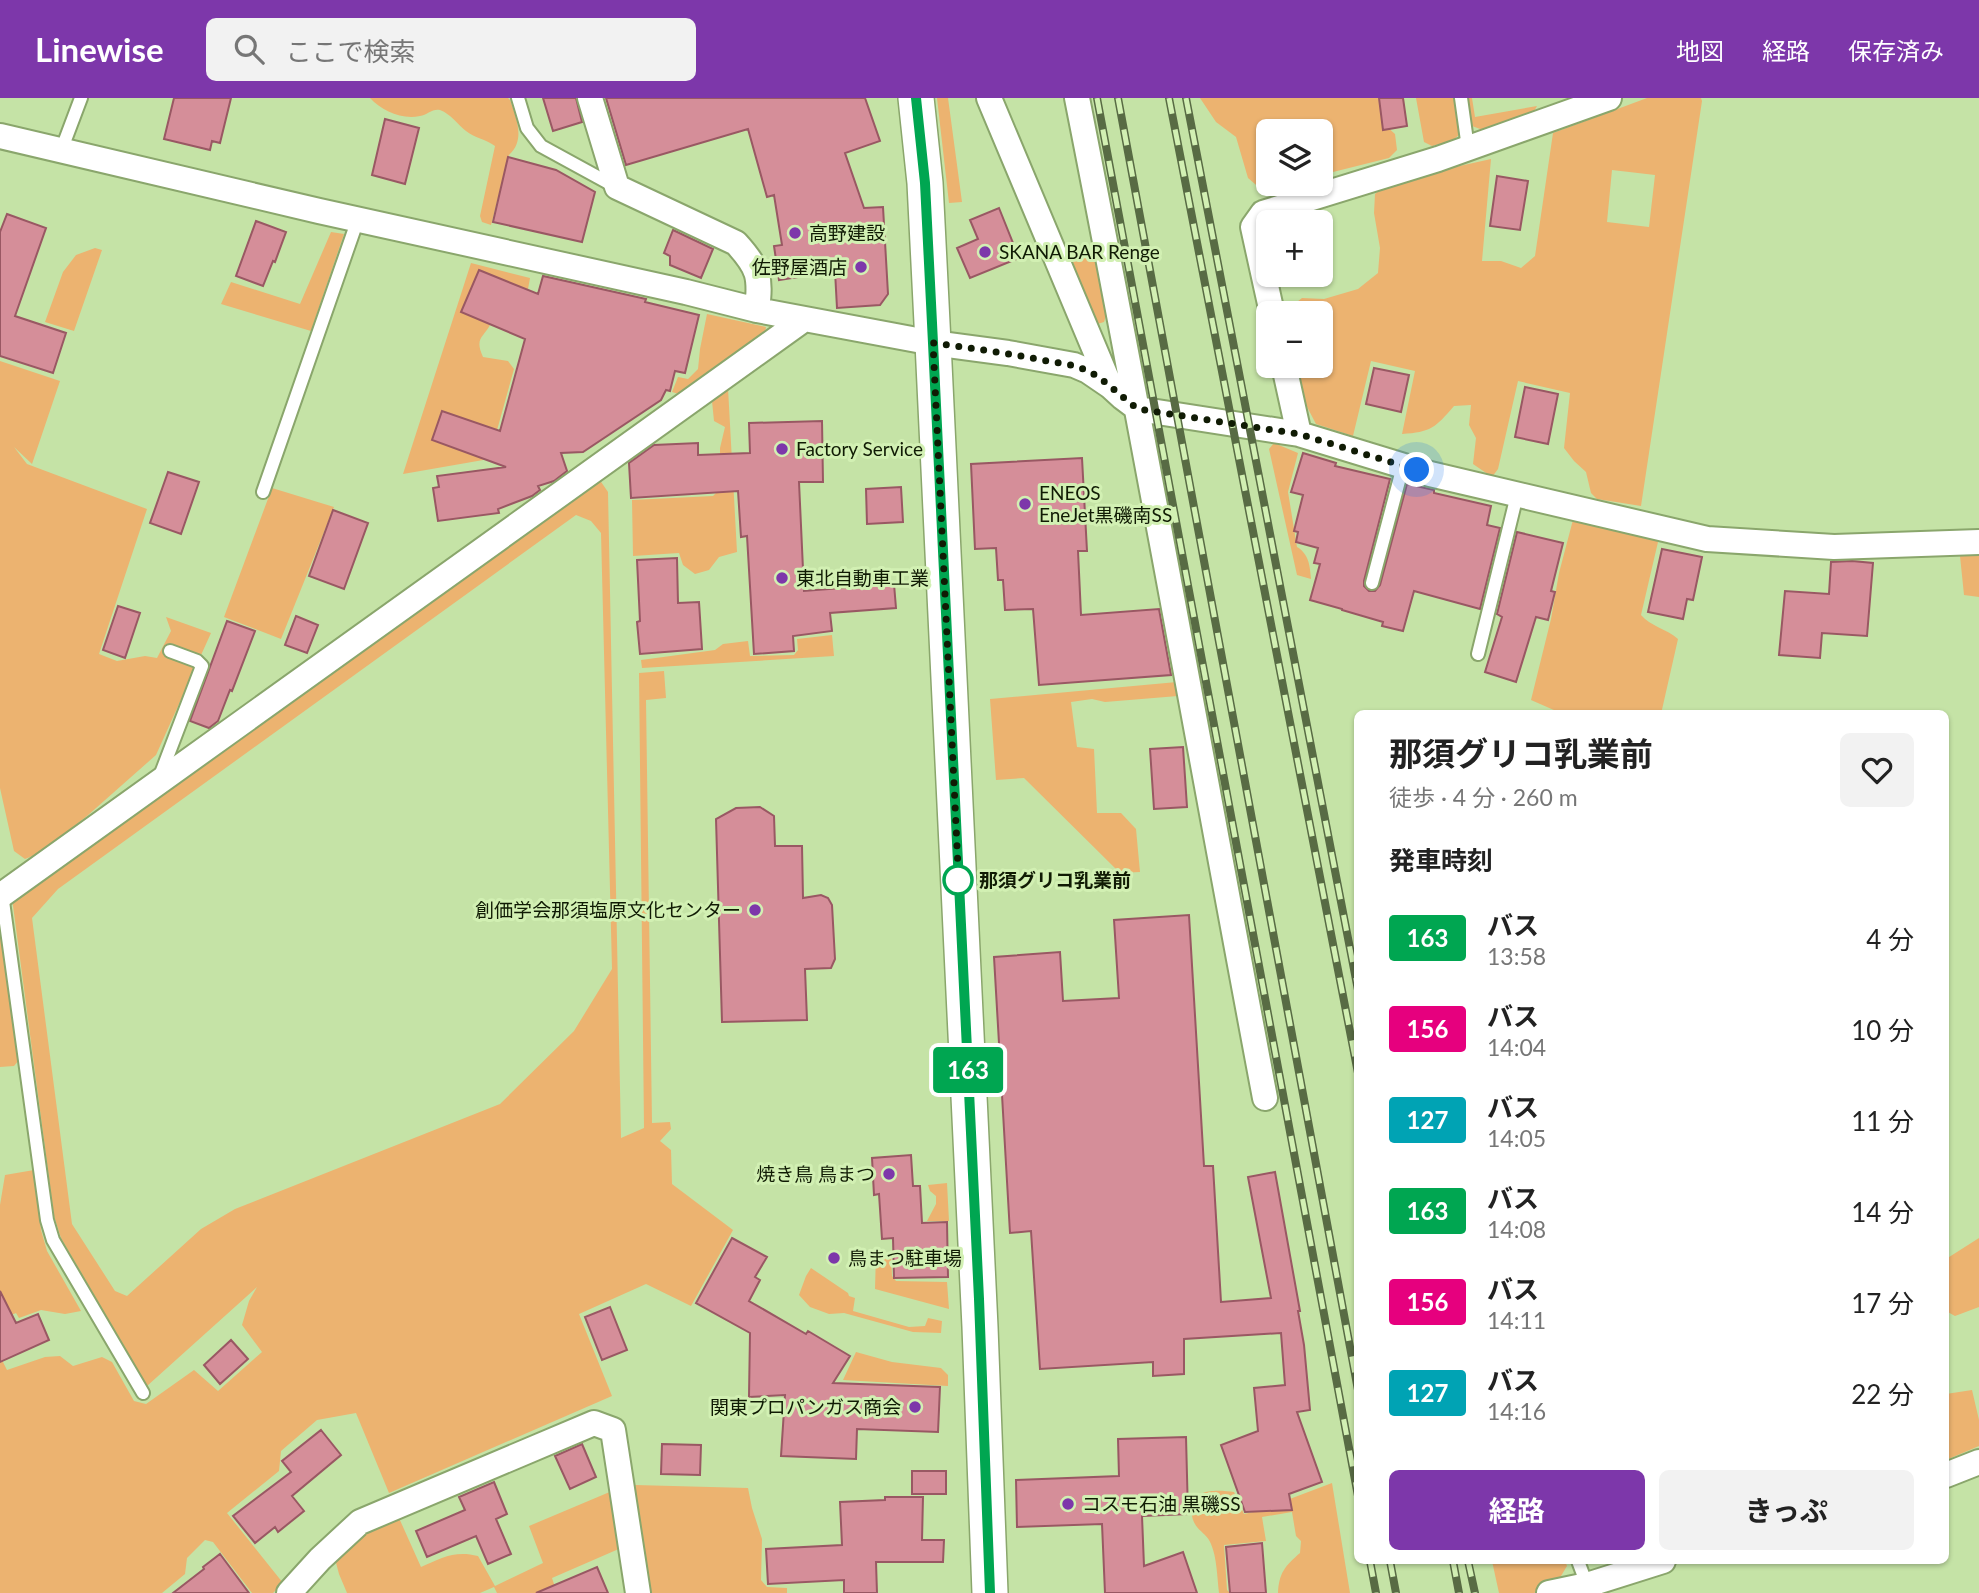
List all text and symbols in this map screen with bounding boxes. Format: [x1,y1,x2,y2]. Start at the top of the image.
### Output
search box [206,18,696,81]
text: Linewise [35,29,164,69]
icon: search [230,30,268,68]
text: ここで検索 [286,35,416,67]
text: 地図 [1676,36,1724,65]
text: 経路 [1762,36,1810,65]
text: 保存済み [1848,36,1944,65]
map controls [1256,119,1333,378]
button: layers [1256,119,1333,196]
button: + [1256,210,1333,287]
place label: 高野建設 [809,221,885,244]
marker: 高野建設 [787,225,803,241]
place label: SKANA BAR Renge [999,240,1160,263]
marker: SKANA BAR Renge [977,244,993,260]
place label: 佐野屋酒店 [752,255,847,278]
marker: 佐野屋酒店 [853,259,869,275]
button: − [1256,301,1333,378]
place label: Factory Service [796,437,923,460]
marker: Factory Service [774,441,790,457]
your location [1399,452,1434,487]
place label: ENEOS EneJet黒磯南SS [1039,481,1172,526]
marker: ENEOS EneJet黒磯南SS [1017,496,1033,512]
place label: 東北自動車工業 [796,566,929,589]
marker: 東北自動車工業 [774,570,790,586]
text: 那須グリコ乳業前 [1389,733,1653,773]
button: heart [1840,733,1914,807]
text: 徒歩 · 4 分 · 260 m [1389,783,1578,811]
text: 発車時刻 [1389,844,1493,876]
marker: 那須グリコ乳業前 [943,865,973,895]
place label: 那須グリコ乳業前 [979,868,1131,891]
place label: 創価学会那須塩原文化センター [475,898,741,921]
marker: 創価学会那須塩原文化センター [747,902,763,918]
text: バス [1487,909,1539,941]
text: 163 [1407,923,1448,952]
text: 4 分 [1866,923,1914,955]
text: 13:58 [1487,942,1546,970]
text: バス [1487,1000,1539,1032]
text: 156 [1407,1014,1448,1043]
text: 10 分 [1851,1014,1914,1046]
text: 14:04 [1487,1033,1546,1061]
line badge: 163 [928,1047,1008,1093]
text: 163 [947,1055,989,1084]
text: バス [1487,1091,1539,1123]
text: 127 [1407,1105,1448,1134]
text: 11 分 [1851,1105,1914,1137]
text: 14:05 [1487,1124,1546,1152]
place label: 焼き鳥 鳥まつ [756,1162,875,1185]
marker: 焼き鳥 鳥まつ [881,1166,897,1182]
text: バス [1487,1182,1539,1214]
text: 163 [1407,1196,1448,1225]
text: 14 分 [1851,1196,1914,1228]
text: 14:08 [1487,1215,1546,1243]
place label: 鳥まつ駐車場 [848,1246,962,1269]
marker: 鳥まつ駐車場 [826,1250,842,1266]
text: バス [1487,1273,1539,1305]
text: 156 [1407,1287,1448,1316]
text: 17 分 [1851,1287,1914,1319]
text: 14:11 [1487,1306,1546,1334]
text: バス [1487,1364,1539,1396]
text: 127 [1407,1378,1448,1407]
text: 22 分 [1851,1378,1914,1410]
place label: 関東プロパンガス商会 [710,1395,901,1418]
text: 14:16 [1487,1397,1546,1425]
marker: 関東プロパンガス商会 [907,1399,923,1415]
button: 経路 [1389,1470,1645,1550]
button: きっぷ [1659,1470,1914,1550]
place label: コスモ石油 黒磯SS [1082,1492,1240,1515]
marker: コスモ石油 黒磯SS [1060,1496,1076,1512]

